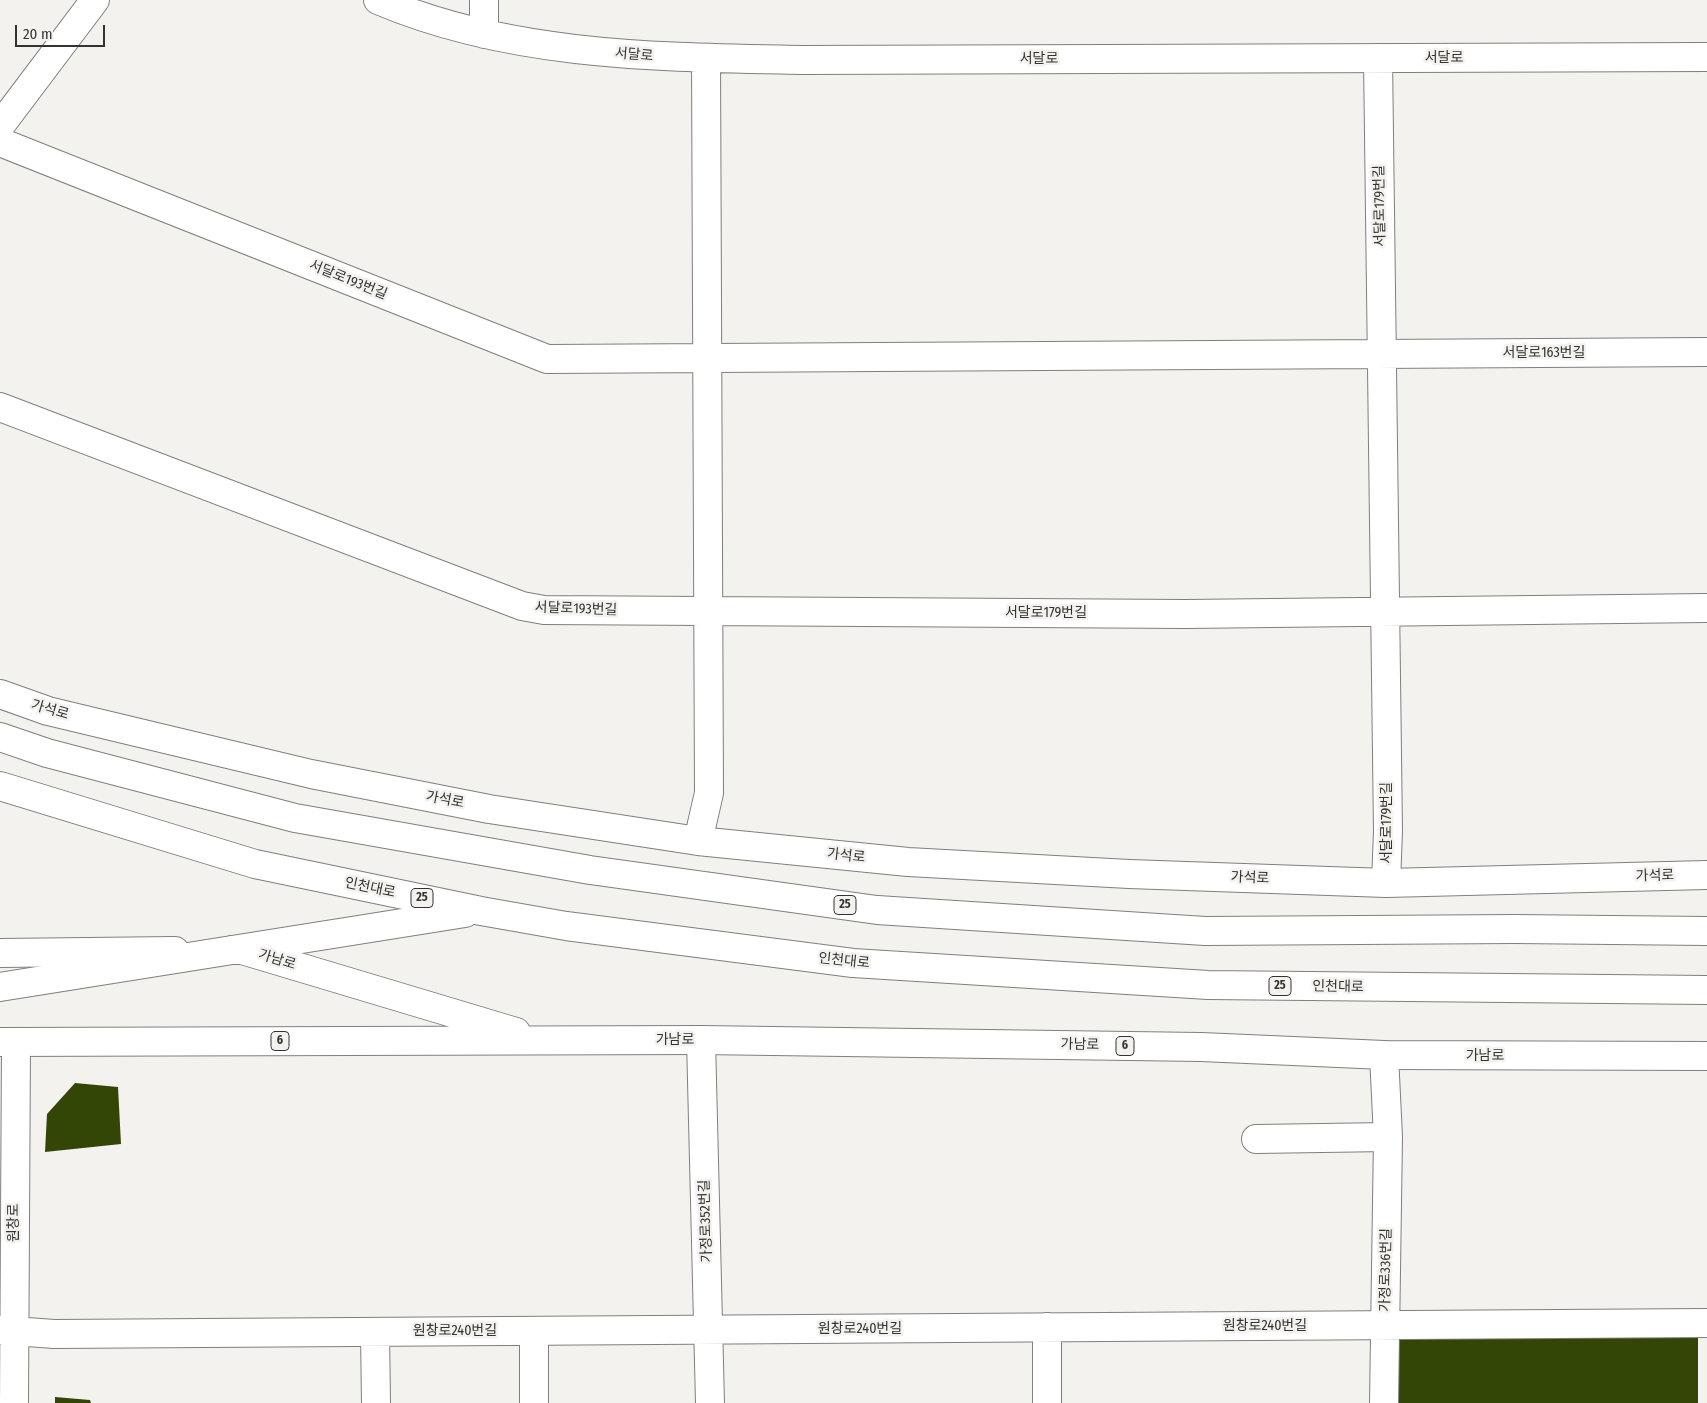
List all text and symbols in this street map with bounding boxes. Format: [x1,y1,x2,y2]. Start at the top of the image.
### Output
scale bar [18,15,108,47]
text: 20 m [23,25,53,43]
street label: 서달로 [614,45,654,65]
street label: 서달로 [1425,50,1463,66]
street label: 서달로 [1020,51,1058,67]
street label: 서달로179번길 [1371,165,1389,247]
street label: 서달로193번길 [307,257,389,303]
street label: 서달로163번길 [1502,345,1586,361]
street label: 서달로193번길 [534,599,618,619]
street label: 서달로179번길 [1005,605,1087,621]
street label: 가석로 [29,697,71,723]
street label: 서달로179번길 [1379,782,1395,864]
street label: 가석로 [424,788,466,812]
street label: 가석로 [826,846,866,866]
street label: 가석로 [1635,867,1675,885]
street label: 가석로 [1230,869,1270,887]
street label: 인천대로 [343,874,397,902]
road number: 25 [411,888,433,908]
road number: 25 [834,896,856,914]
street label: 가남로 [256,946,298,974]
street label: 인천대로 [818,950,870,972]
road number: 25 [1269,976,1291,996]
street label: 인천대로 [1312,978,1364,996]
road number: 6 [271,1032,289,1050]
street label: 가남로 [656,1032,694,1048]
street label: 가남로 [1061,1036,1099,1054]
road number: 6 [1116,1036,1134,1056]
street label: 가남로 [1466,1048,1504,1064]
street label: 가정로352번길 [696,1179,716,1263]
street label: 원창로 [6,1204,22,1242]
street label: 가정로336번길 [1377,1228,1395,1312]
street label: 원창로240번길 [1223,1318,1307,1334]
street label: 원창로240번길 [818,1321,902,1337]
street label: 원창로240번길 [413,1323,497,1339]

